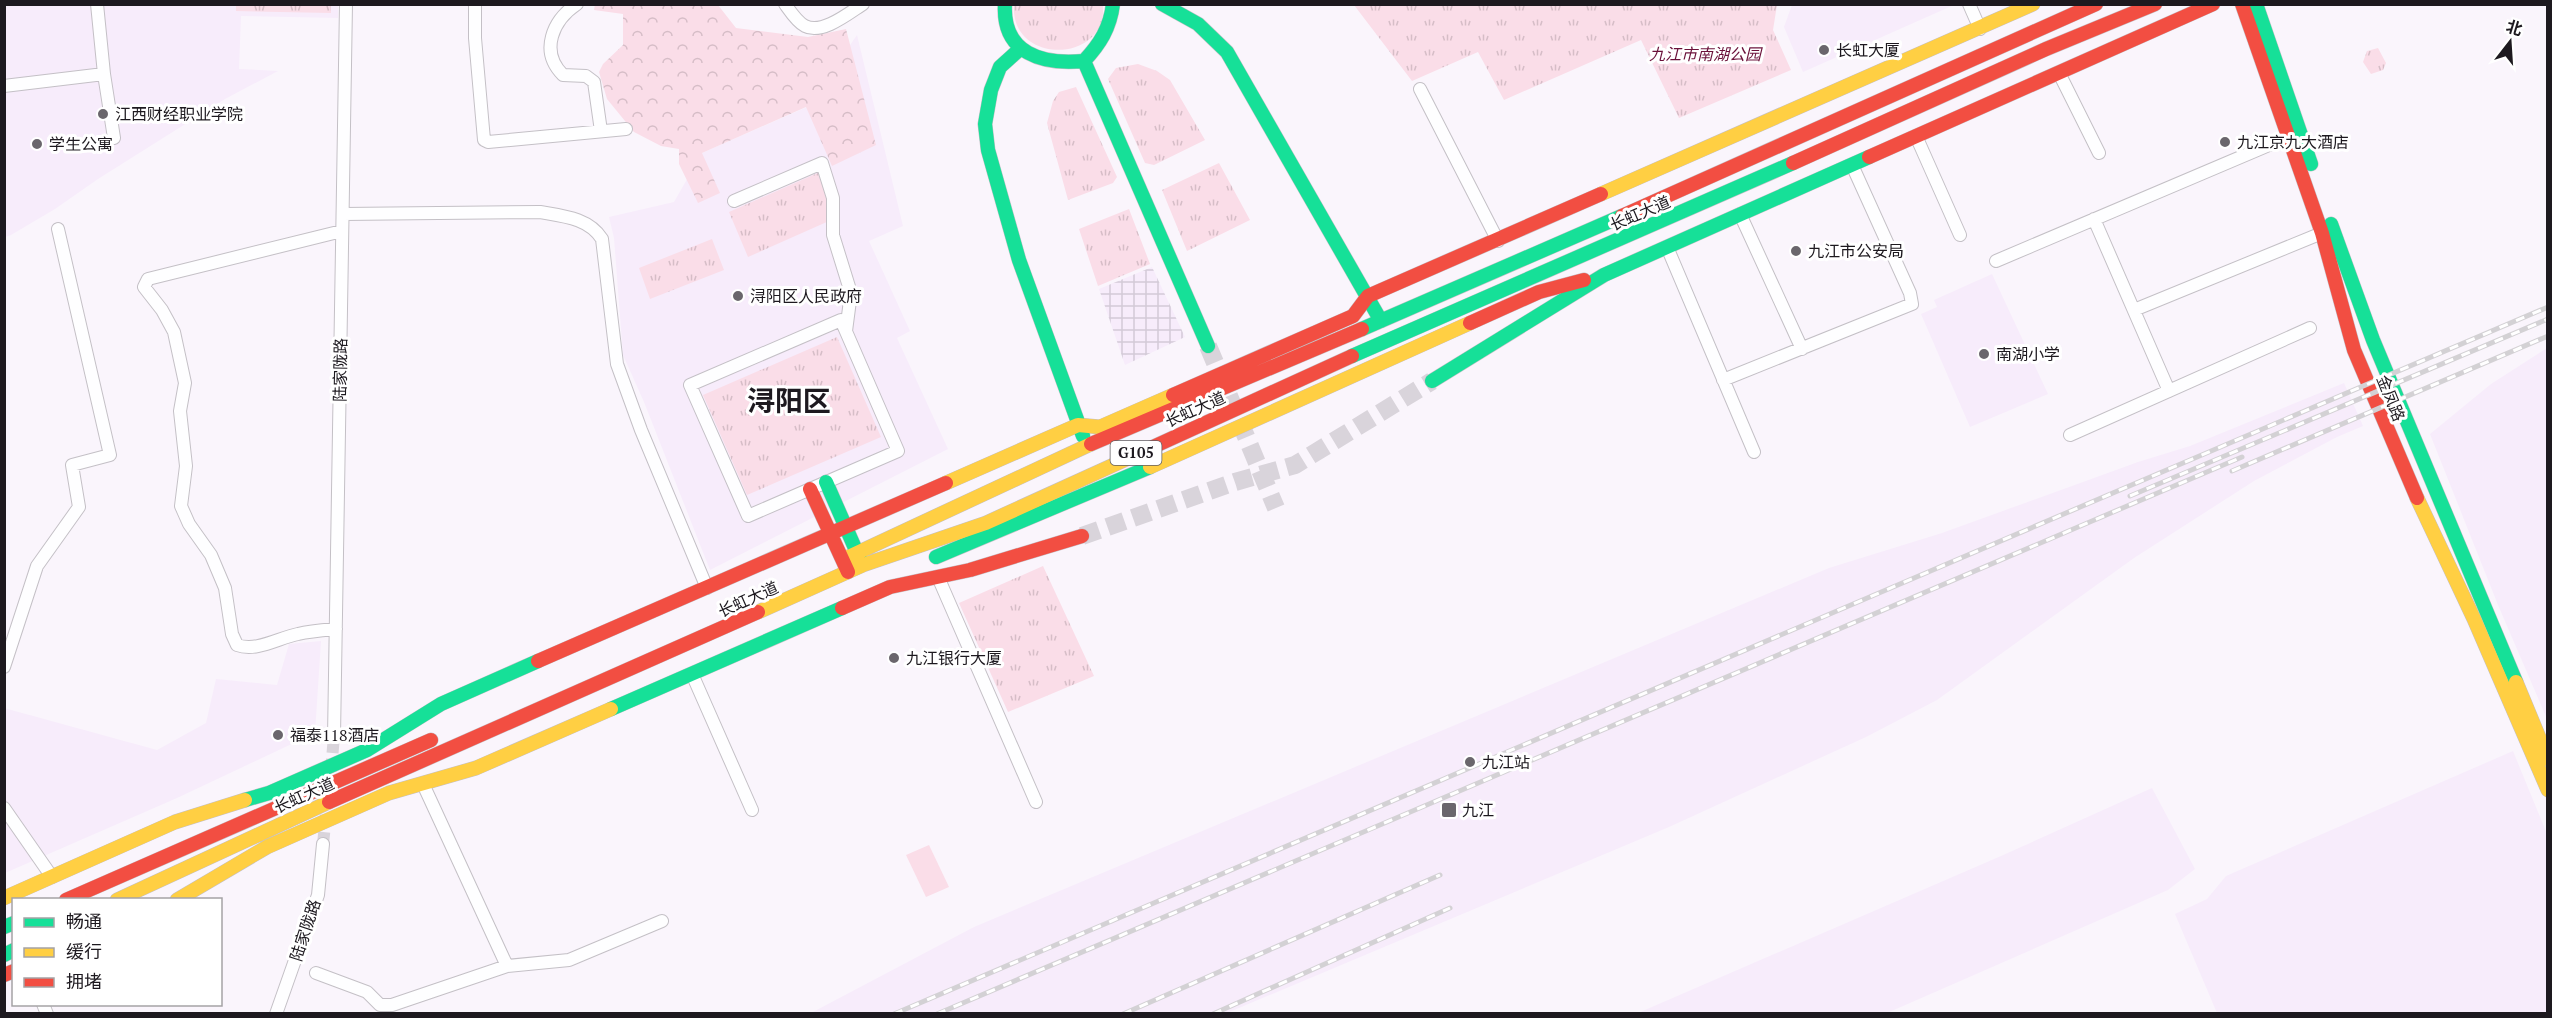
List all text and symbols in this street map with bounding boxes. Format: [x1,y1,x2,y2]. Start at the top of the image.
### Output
north arrow [2480,12,2540,72]
text: 北 [2504,15,2525,41]
place label: 长虹大厦 [1836,39,1900,61]
park label: 九江市南湖公园 [1649,43,1763,65]
marker: 长虹大厦 [1817,43,1831,57]
place label: 江西财经职业学院 [115,103,243,125]
marker: 江西财经职业学院 [96,107,110,121]
place label: 九江京九大酒店 [2237,131,2349,153]
place label: 学生公寓 [49,133,113,155]
marker: 九江京九大酒店 [2218,135,2232,149]
marker: 学生公寓 [30,137,44,151]
street label: 长虹大道 [1606,190,1674,236]
place label: 九江市公安局 [1808,240,1904,262]
marker: 九江市公安局 [1789,244,1803,258]
place label: 浔阳区人民政府 [750,285,862,307]
marker: 浔阳区人民政府 [731,289,745,303]
street label: 陆家陇路 [328,338,352,402]
place label: 南湖小学 [1996,343,2060,365]
marker: 南湖小学 [1977,347,1991,361]
street label: 金凤路 [2372,372,2410,424]
district label: 浔阳区 [747,382,831,419]
street label: 长虹大道 [1161,386,1229,432]
road number: G105 [1110,441,1162,465]
street label: 长虹大道 [714,576,782,622]
place label: 九江银行大厦 [906,647,1002,669]
marker: 九江银行大厦 [887,651,901,665]
place label: 福泰118酒店 [290,724,380,746]
marker: 福泰118酒店 [271,728,285,742]
place label: 九江站 [1482,751,1530,773]
marker: 九江站 [1463,755,1477,769]
street label: 长虹大道 [270,772,338,818]
place label: 九江 [1462,799,1494,821]
marker: 九江 [1440,801,1458,819]
street label: 陆家陇路 [285,896,325,964]
legend [12,898,222,1006]
text: 畅通 [66,909,102,933]
text: 缓行 [66,939,102,963]
text: 拥堵 [66,969,102,993]

